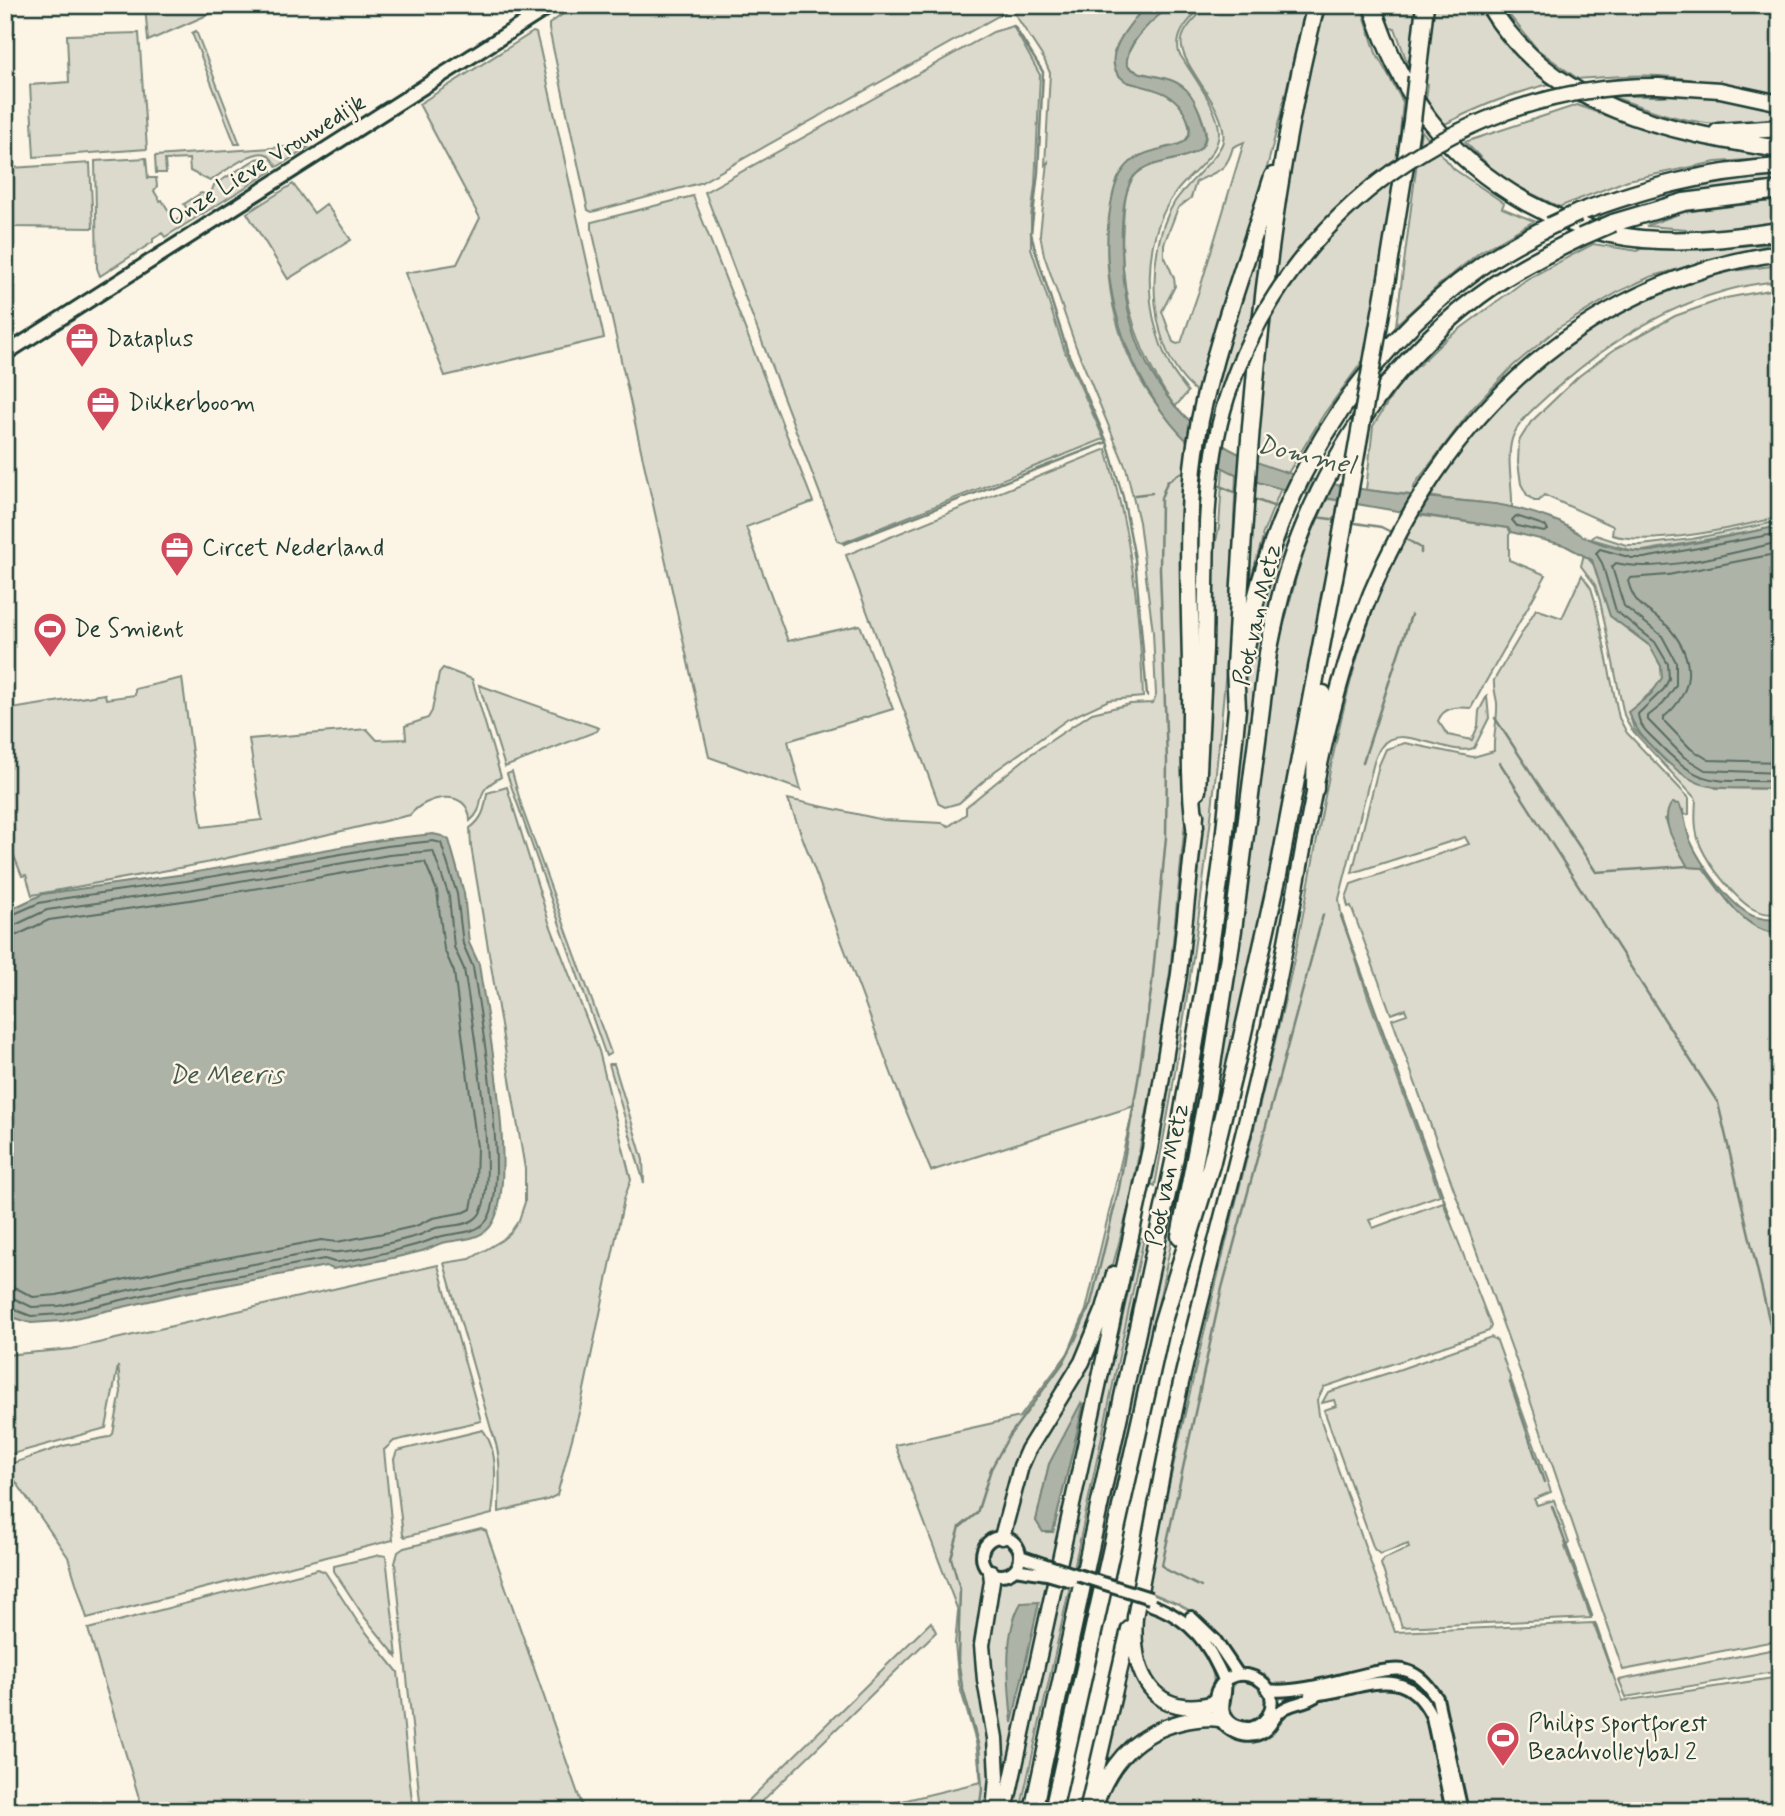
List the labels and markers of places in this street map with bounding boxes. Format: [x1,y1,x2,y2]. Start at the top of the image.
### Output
office icon: Dataplus [63,320,101,369]
place label: Dataplus [106,324,194,355]
office icon: Dikkerboom [84,384,122,433]
place label: Dikkerboom [128,388,255,419]
office icon: Circet Nederland [158,529,196,578]
place label: Circet Nederland [202,533,384,564]
sports icon: De Smient [31,610,69,659]
place label: De Smient [74,614,184,645]
place label: Philips sportforest Beachvolleybal 2 [1528,1709,1708,1768]
sports icon: Philips sportforest Beachvolleybal 2 [1484,1719,1522,1768]

